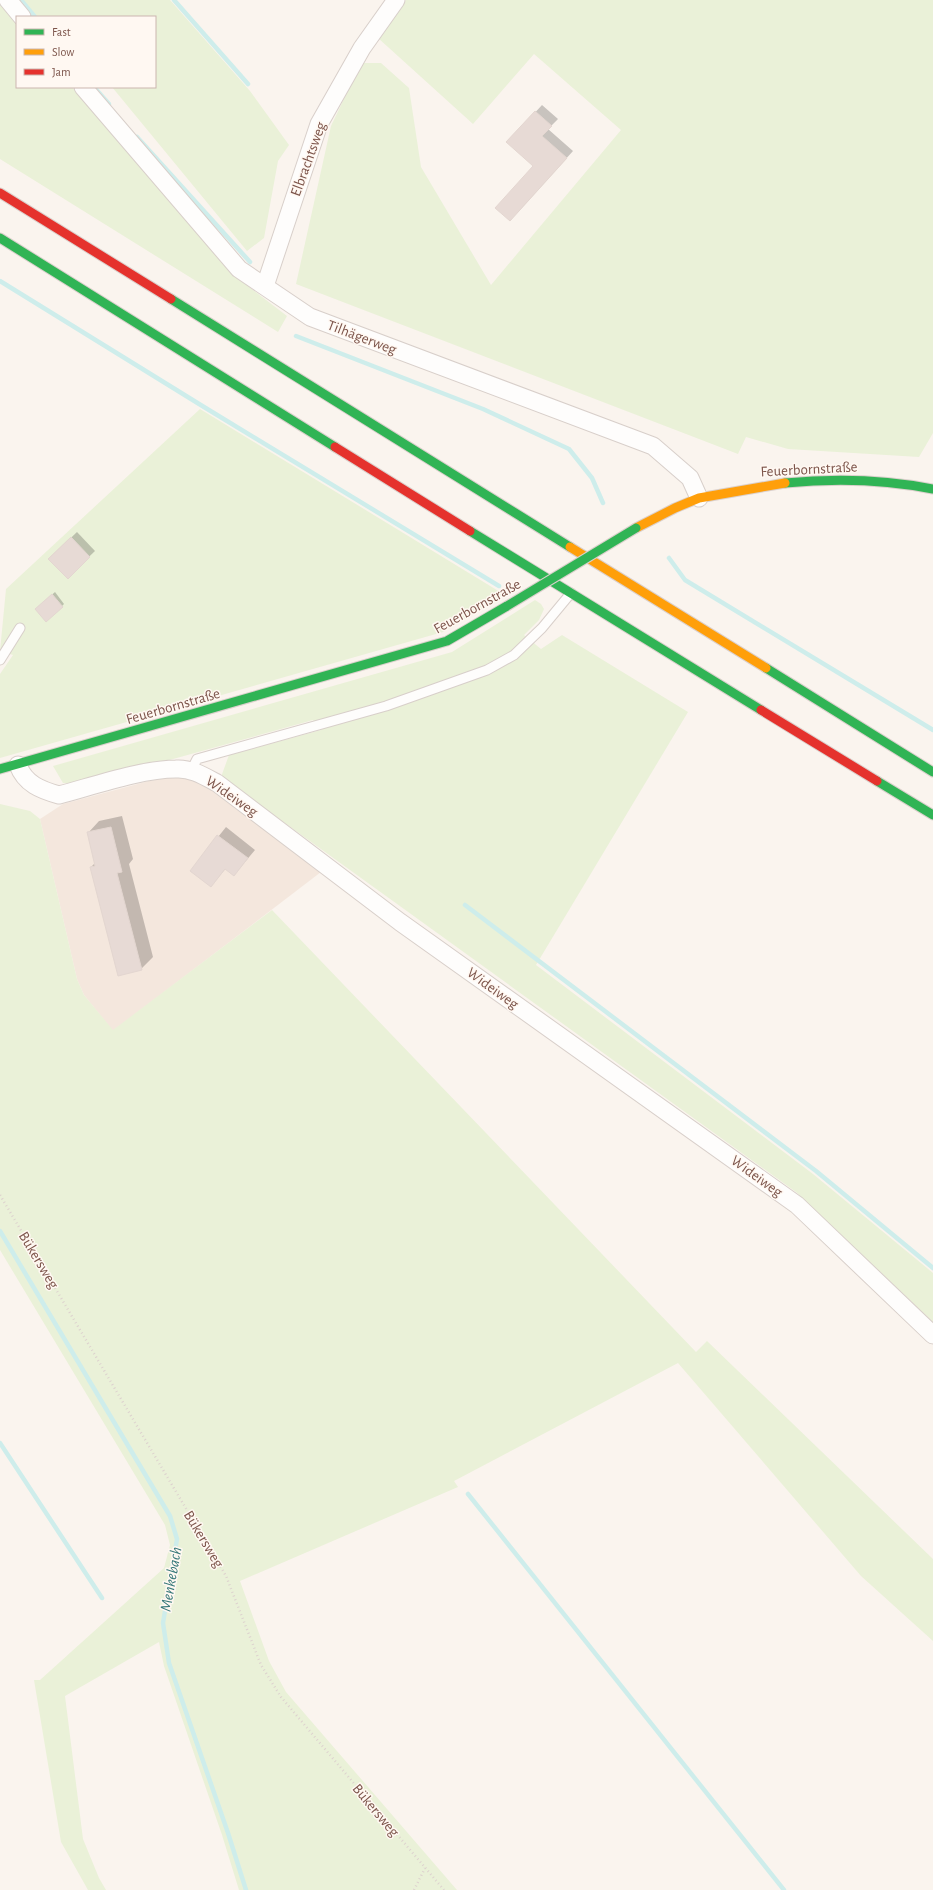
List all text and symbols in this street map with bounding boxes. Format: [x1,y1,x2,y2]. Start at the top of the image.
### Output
legend [16,16,156,88]
text: Fast [52,26,71,38]
text: Slow [52,46,74,58]
text: Jam [52,66,71,78]
street label: Elbrachtsweg [288,119,329,198]
street label: Tilhägerweg [325,317,399,358]
street label: Feuerbornstraße [760,459,858,480]
street label: Feuerbornstraße [431,576,523,637]
street label: Feuerbornstraße [124,686,222,727]
street label: Wideiweg [203,773,261,820]
street label: Wideiweg [464,965,522,1012]
street label: Wideiweg [728,1153,786,1200]
street label: Bükersweg [16,1229,62,1292]
street label: Bükersweg [181,1508,227,1571]
water label: Menkebach [157,1546,185,1613]
street label: Bükersweg [349,1781,402,1840]

